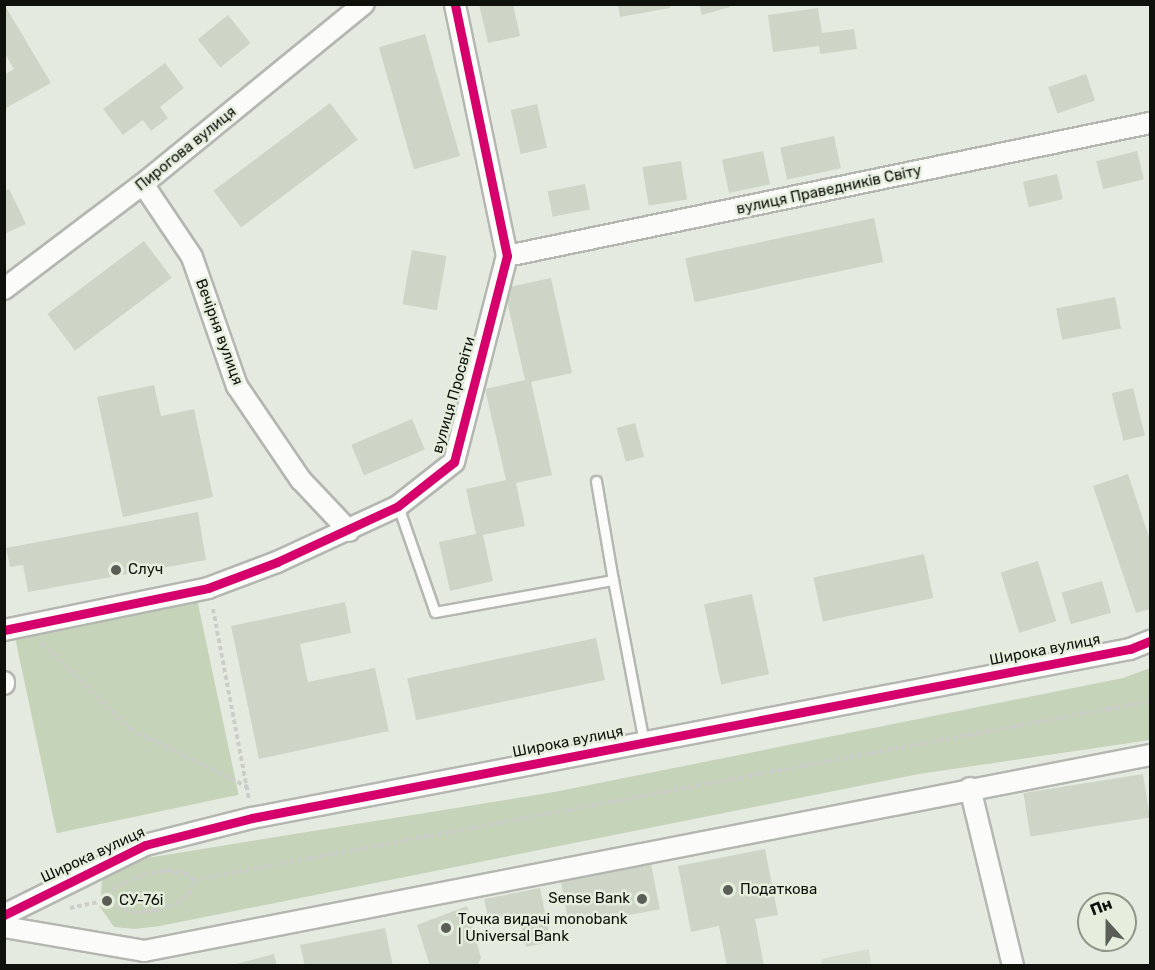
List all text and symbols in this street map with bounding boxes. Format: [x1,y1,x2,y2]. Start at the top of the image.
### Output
street label: Пирогова вулиця [132,103,240,195]
street label: вулиця Праведників Світу [735,162,923,218]
street label: Вечірня вулиця [191,276,247,388]
street label: вулиця Просвіти [429,335,479,455]
place label: Случ [128,561,163,579]
marker: Случ [109,563,123,577]
street label: Широка вулиця [988,630,1102,670]
street label: Широка вулиця [511,722,625,762]
street label: Широка вулиця [38,823,148,887]
place label: Податкова [740,881,817,899]
marker: Податкова [721,883,735,897]
place label: Sense Bank [548,890,630,908]
place label: СУ-76і [119,892,163,910]
marker: Sense Bank [635,892,649,906]
north arrow [1077,892,1137,952]
marker: СУ-76і [100,894,114,908]
text: Пн [1087,894,1115,919]
place label: Точка видачі monobank | Universal Bank [458,910,628,945]
marker: Точка видачі monobank | Universal Bank [439,921,453,935]

